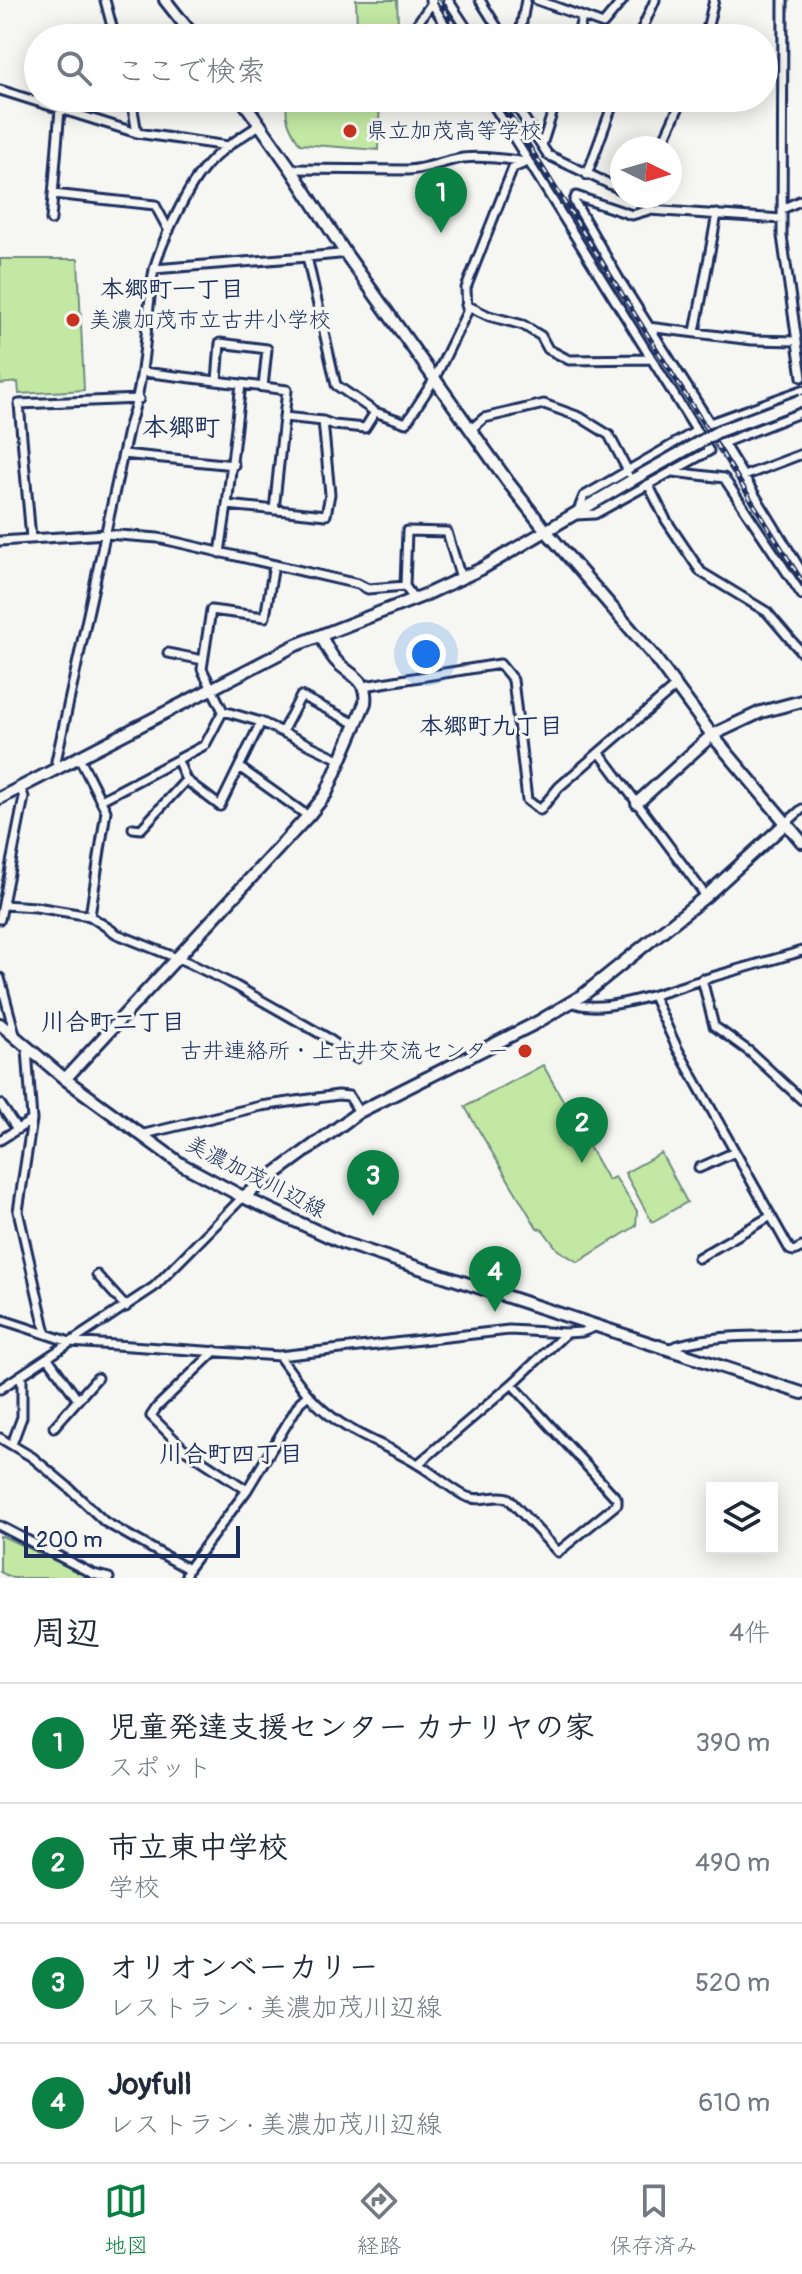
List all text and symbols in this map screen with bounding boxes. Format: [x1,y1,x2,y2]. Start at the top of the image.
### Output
search box [24,24,778,112]
icon: search [52,46,96,90]
text: ここで検索 [116,53,266,90]
place label: 県立加茂高等学校 [366,117,542,145]
marker: 県立加茂高等学校 [341,122,359,140]
north arrow [610,136,682,208]
pin: 1 [415,167,467,233]
district label: 本郷町一丁目 [100,275,244,304]
place label: 美濃加茂市立古井小学校 [89,306,331,334]
marker: 美濃加茂市立古井小学校 [64,311,82,329]
district label: 本郷町 [142,412,220,444]
your location [406,634,446,674]
district label: 本郷町九丁目 [419,712,563,741]
district label: 川合町二丁目 [41,1008,185,1037]
place label: 古井連絡所・上古井交流センター [180,1037,509,1065]
marker: 古井連絡所・上古井交流センター [516,1042,534,1060]
pin: 2 [556,1097,608,1163]
street label: 美濃加茂川辺線 [181,1130,331,1224]
pin: 3 [347,1150,399,1216]
pin: 4 [469,1246,521,1312]
district label: 川合町四丁目 [159,1440,303,1469]
map controls [706,1482,778,1554]
button: layers [706,1482,778,1554]
scale bar [24,1522,240,1558]
text: 200 m [36,1526,103,1554]
text: 周辺 [32,1612,100,1655]
text: 4件 [729,1617,770,1649]
text: 児童発達支援センター カナリヤの家 [108,1709,595,1746]
text: 1 [53,1727,63,1759]
text: 390 m [696,1727,770,1759]
text: スポット [108,1752,212,1784]
text: 市立東中学校 [108,1829,288,1866]
text: 2 [51,1847,65,1879]
text: 490 m [695,1847,770,1879]
text: 学校 [108,1872,160,1904]
text: オリオンベーカリー [108,1949,379,1986]
text: 3 [51,1967,65,1999]
text: 520 m [695,1967,770,1999]
text: レストラン · 美濃加茂川辺線 [108,1992,442,2024]
text: Joyfull [108,2066,192,2103]
text: 4 [50,2087,66,2119]
text: 610 m [698,2087,770,2119]
text: レストラン · 美濃加茂川辺線 [108,2109,442,2141]
tab: 地図 [104,2179,148,2260]
tab: 経路 [357,2179,401,2260]
tab: 保存済み [610,2179,698,2260]

